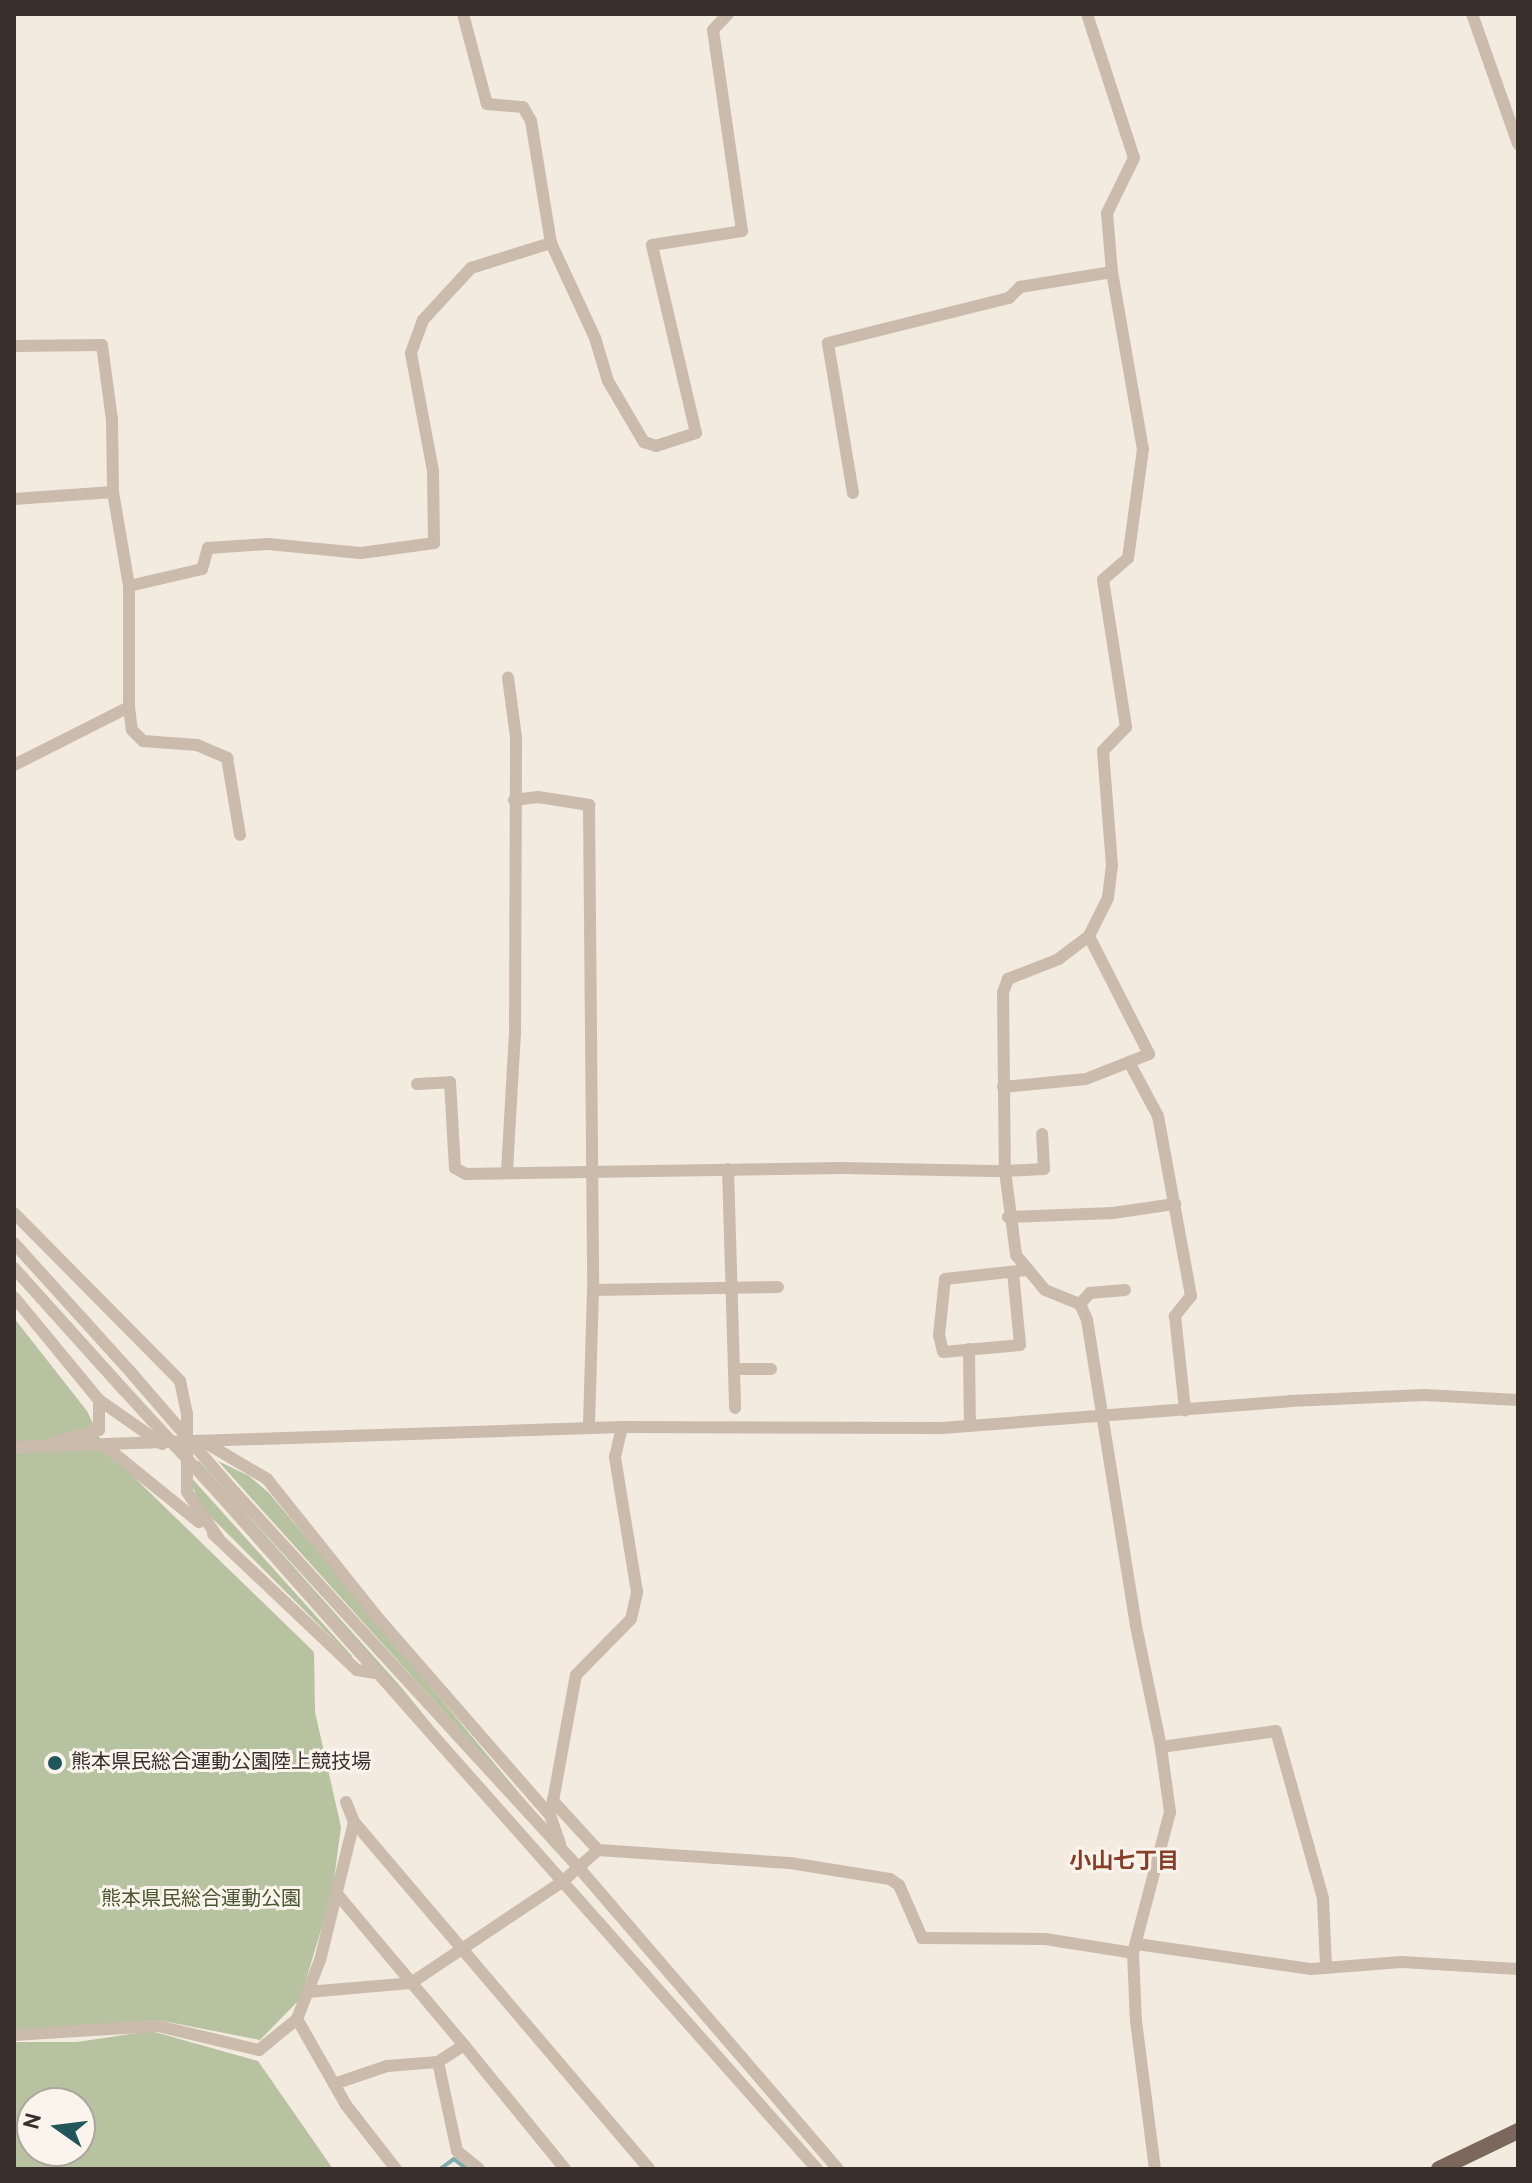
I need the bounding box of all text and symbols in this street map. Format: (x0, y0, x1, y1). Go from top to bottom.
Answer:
place label: 熊本県民総合運動公園陸上競技場 (71, 1751, 371, 1775)
marker: 熊本県民総合運動公園陸上競技場 (46, 1754, 64, 1772)
district label: 小山七丁目 (1069, 1850, 1179, 1876)
park label: 熊本県民総合運動公園 (101, 1888, 301, 1912)
north arrow (16, 2087, 96, 2167)
text: N (19, 2111, 49, 2132)

